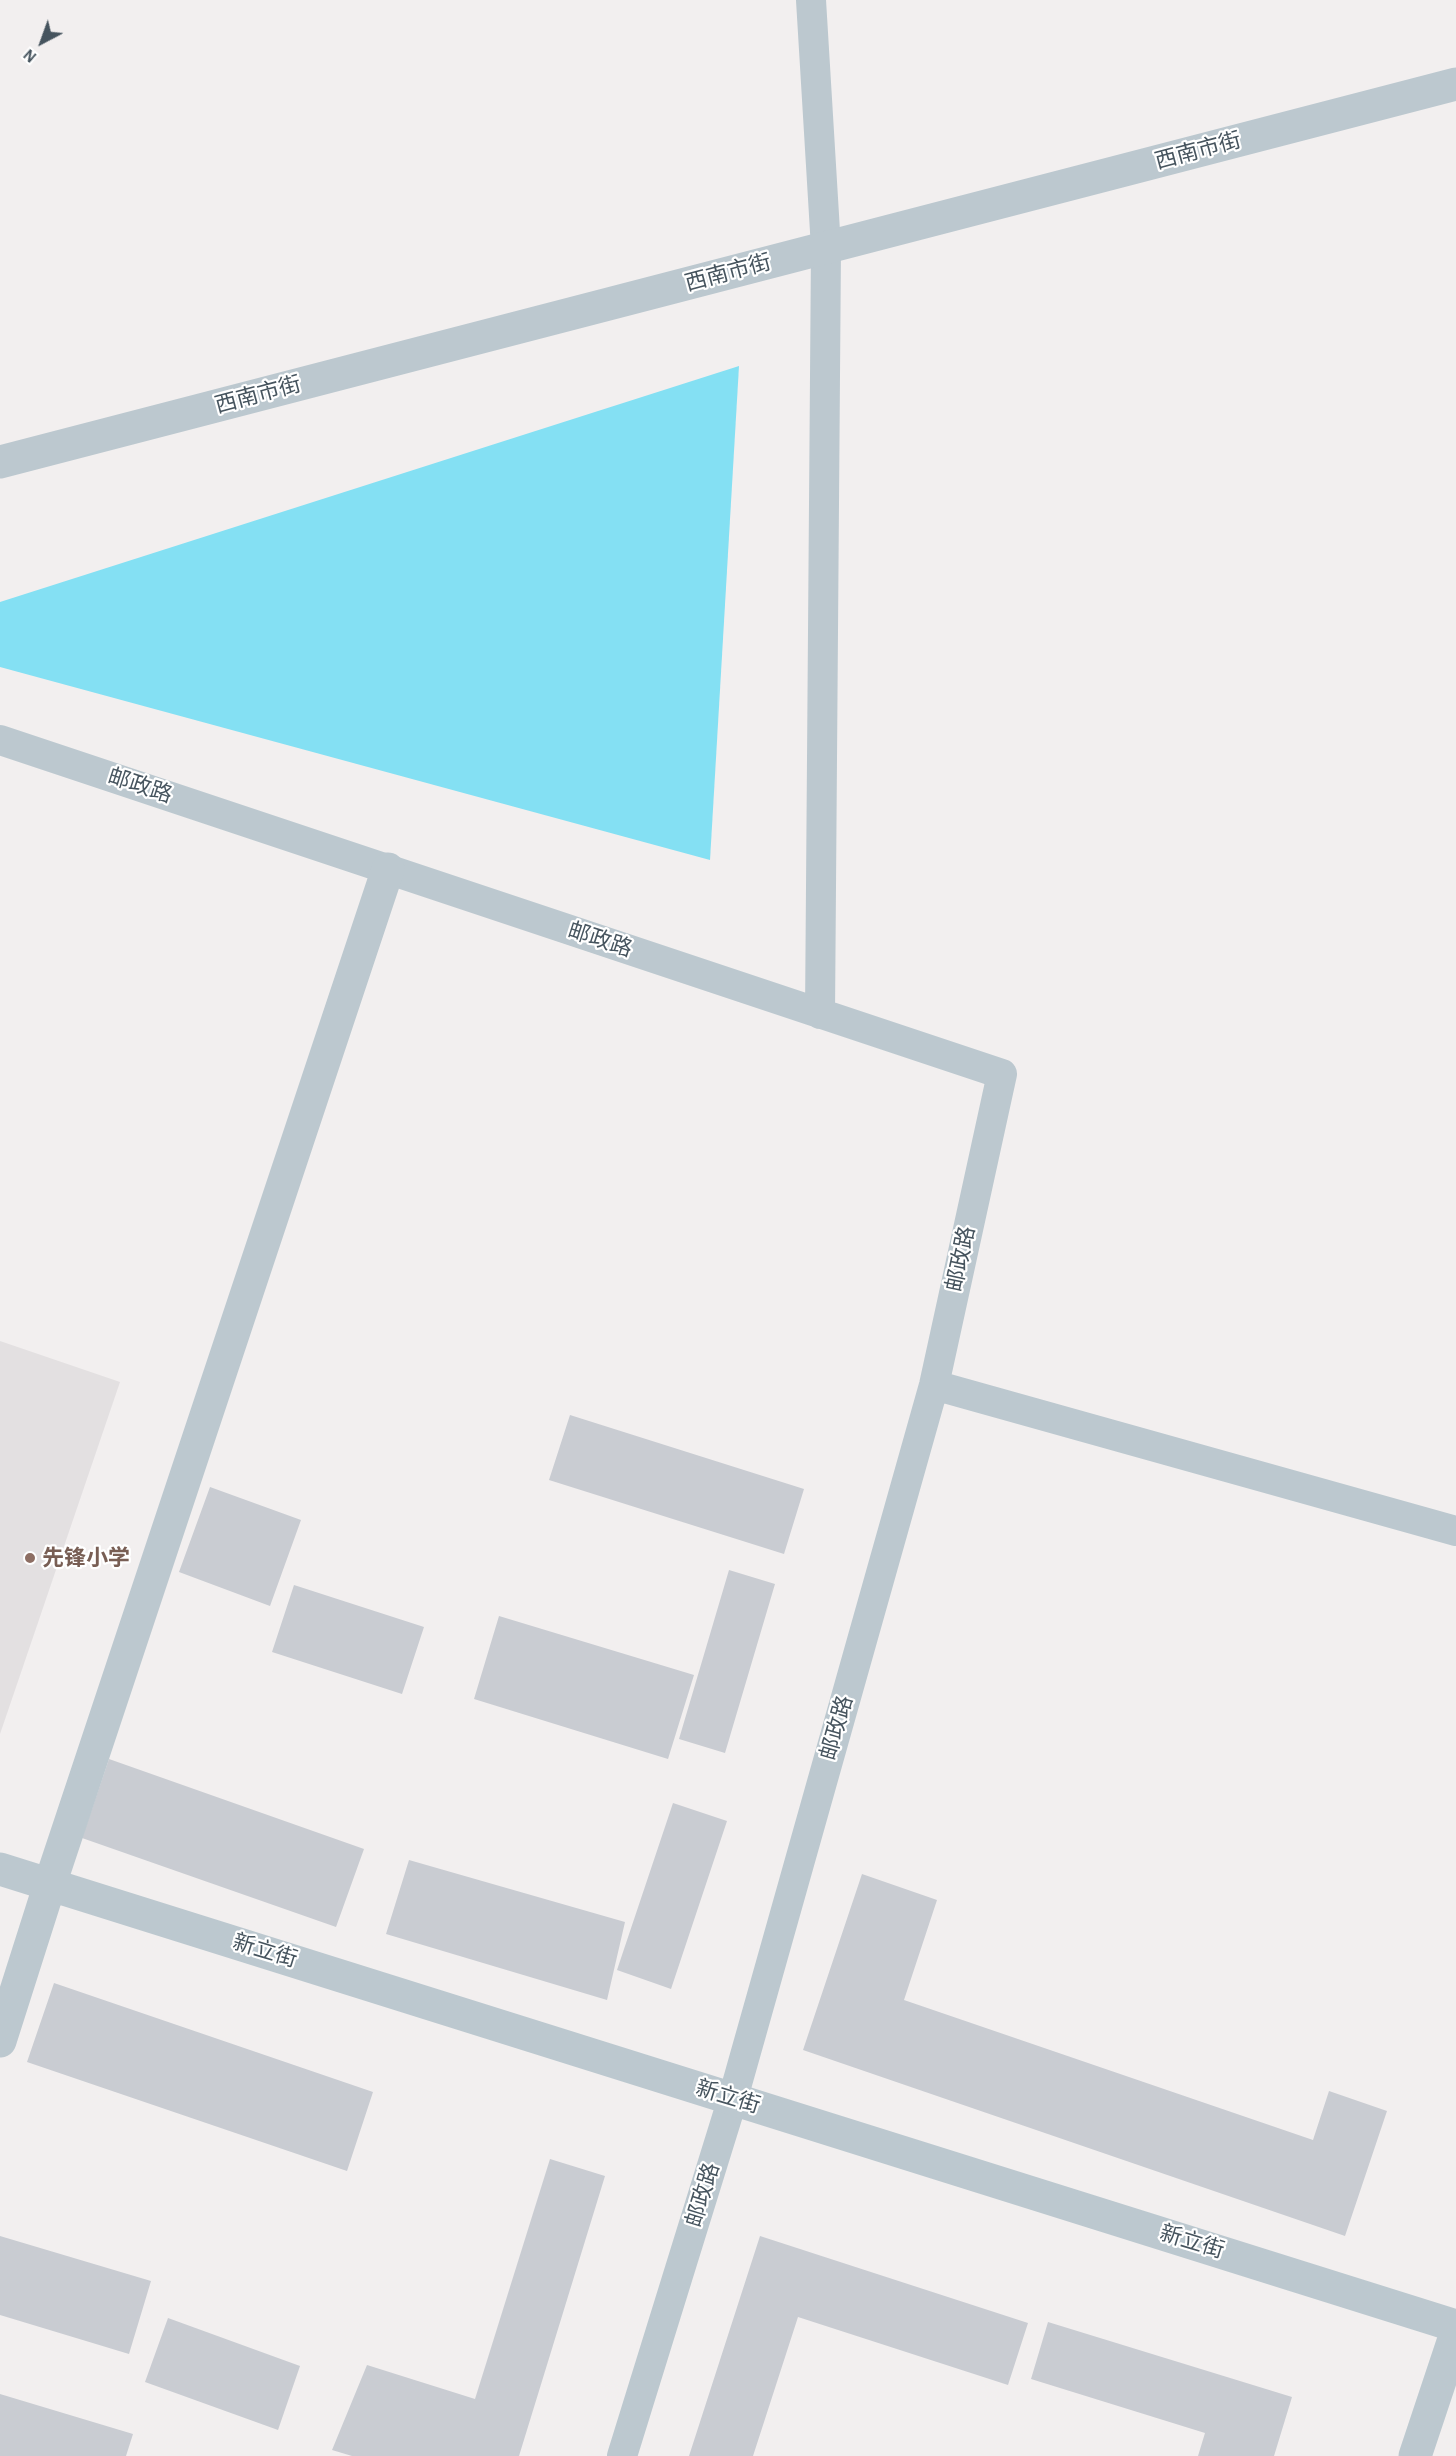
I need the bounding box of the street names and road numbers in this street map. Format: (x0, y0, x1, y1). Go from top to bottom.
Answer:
street label: 西南市街 (1152, 127, 1244, 175)
street label: 西南市街 (682, 249, 774, 297)
street label: 西南市街 (212, 371, 304, 419)
street label: 邮政路 (105, 763, 175, 809)
street label: 邮政路 (565, 917, 635, 963)
street label: 邮政路 (941, 1224, 981, 1294)
street label: 邮政路 (815, 1693, 859, 1763)
street label: 新立街 (230, 1929, 300, 1973)
street label: 新立街 (693, 2075, 763, 2119)
street label: 邮政路 (681, 2160, 725, 2230)
street label: 新立街 (1157, 2220, 1227, 2264)

